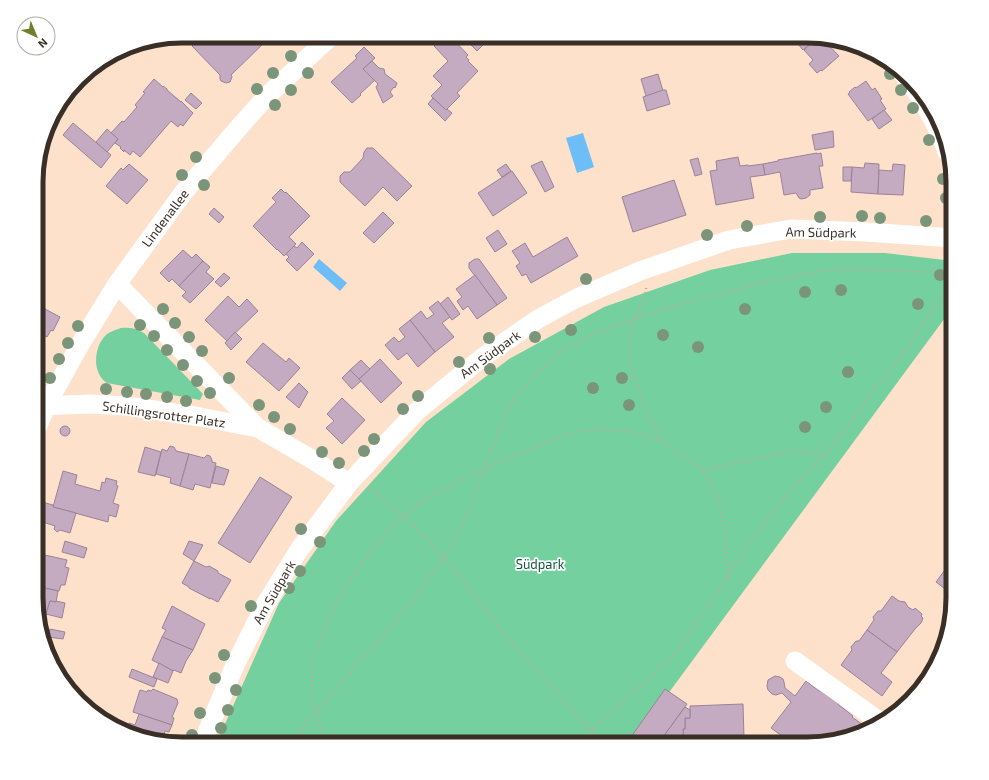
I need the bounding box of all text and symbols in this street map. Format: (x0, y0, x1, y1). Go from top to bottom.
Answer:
north arrow (16, 16, 56, 56)
text: N (36, 36, 51, 51)
street label: Lindenallee (138, 186, 192, 250)
street label: Am Südpark (785, 223, 857, 241)
street label: Am Südpark (457, 326, 524, 381)
street label: Schillingsrotter Platz (101, 397, 227, 431)
park label: Südpark (516, 556, 565, 572)
street label: Am Südpark (249, 557, 299, 627)

